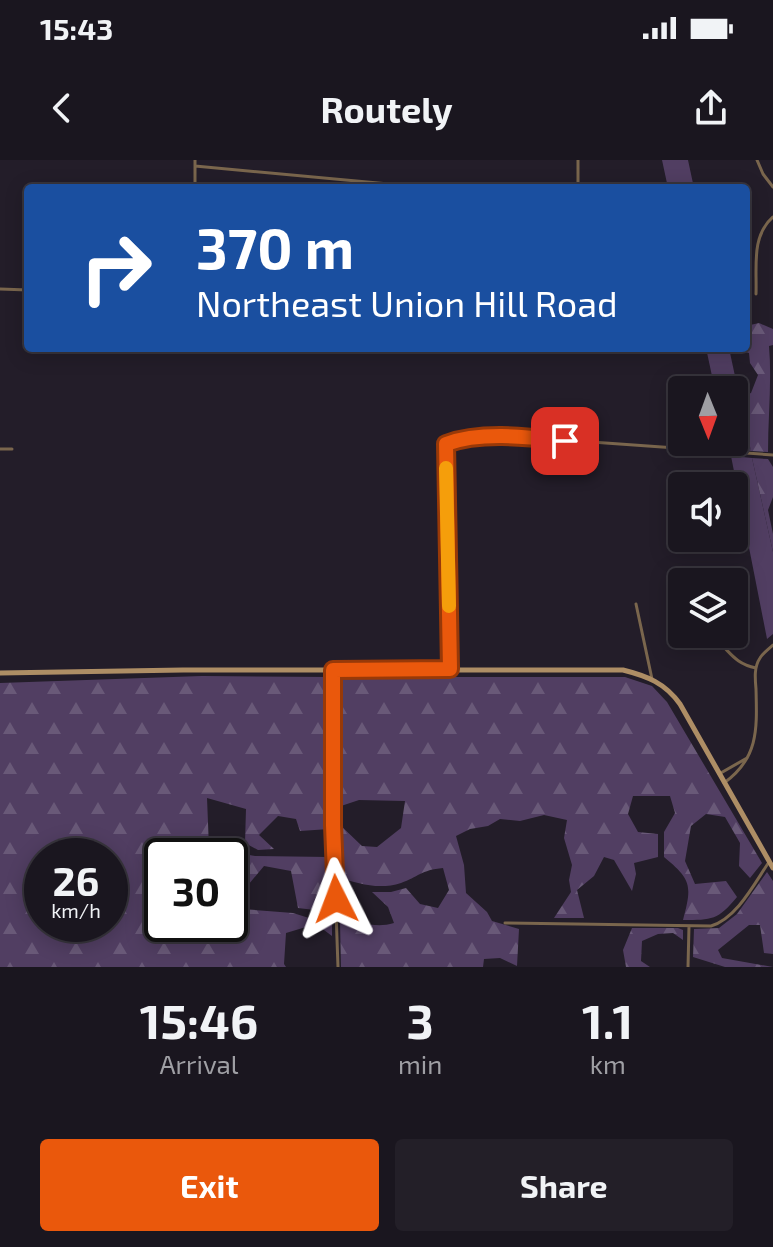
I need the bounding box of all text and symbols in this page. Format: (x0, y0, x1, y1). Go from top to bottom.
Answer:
text: 15:43 (40, 10, 113, 46)
icon: back (40, 86, 84, 130)
icon: share (689, 86, 733, 130)
text: Routely (320, 87, 453, 130)
text: 370 m (196, 213, 354, 280)
icon: right (64, 216, 168, 320)
text: Northeast Union Hill Road (196, 281, 618, 324)
north arrow (668, 376, 748, 456)
map controls (668, 376, 748, 648)
pin (531, 407, 599, 475)
icon: arrive (543, 419, 587, 463)
button: sound (668, 472, 748, 552)
button: layers (668, 568, 748, 648)
speed limit sign: 30 (144, 838, 248, 942)
text: 26 (53, 856, 99, 904)
position arrow (294, 857, 378, 941)
text: km/h (51, 898, 101, 922)
text: 15:46 (140, 991, 258, 1049)
text: 3 (407, 991, 434, 1049)
text: 1.1 (582, 991, 633, 1049)
text: Arrival (159, 1048, 239, 1079)
text: min (398, 1048, 442, 1079)
text: km (590, 1048, 626, 1079)
button: Exit (40, 1139, 379, 1231)
button: Share (395, 1139, 733, 1231)

